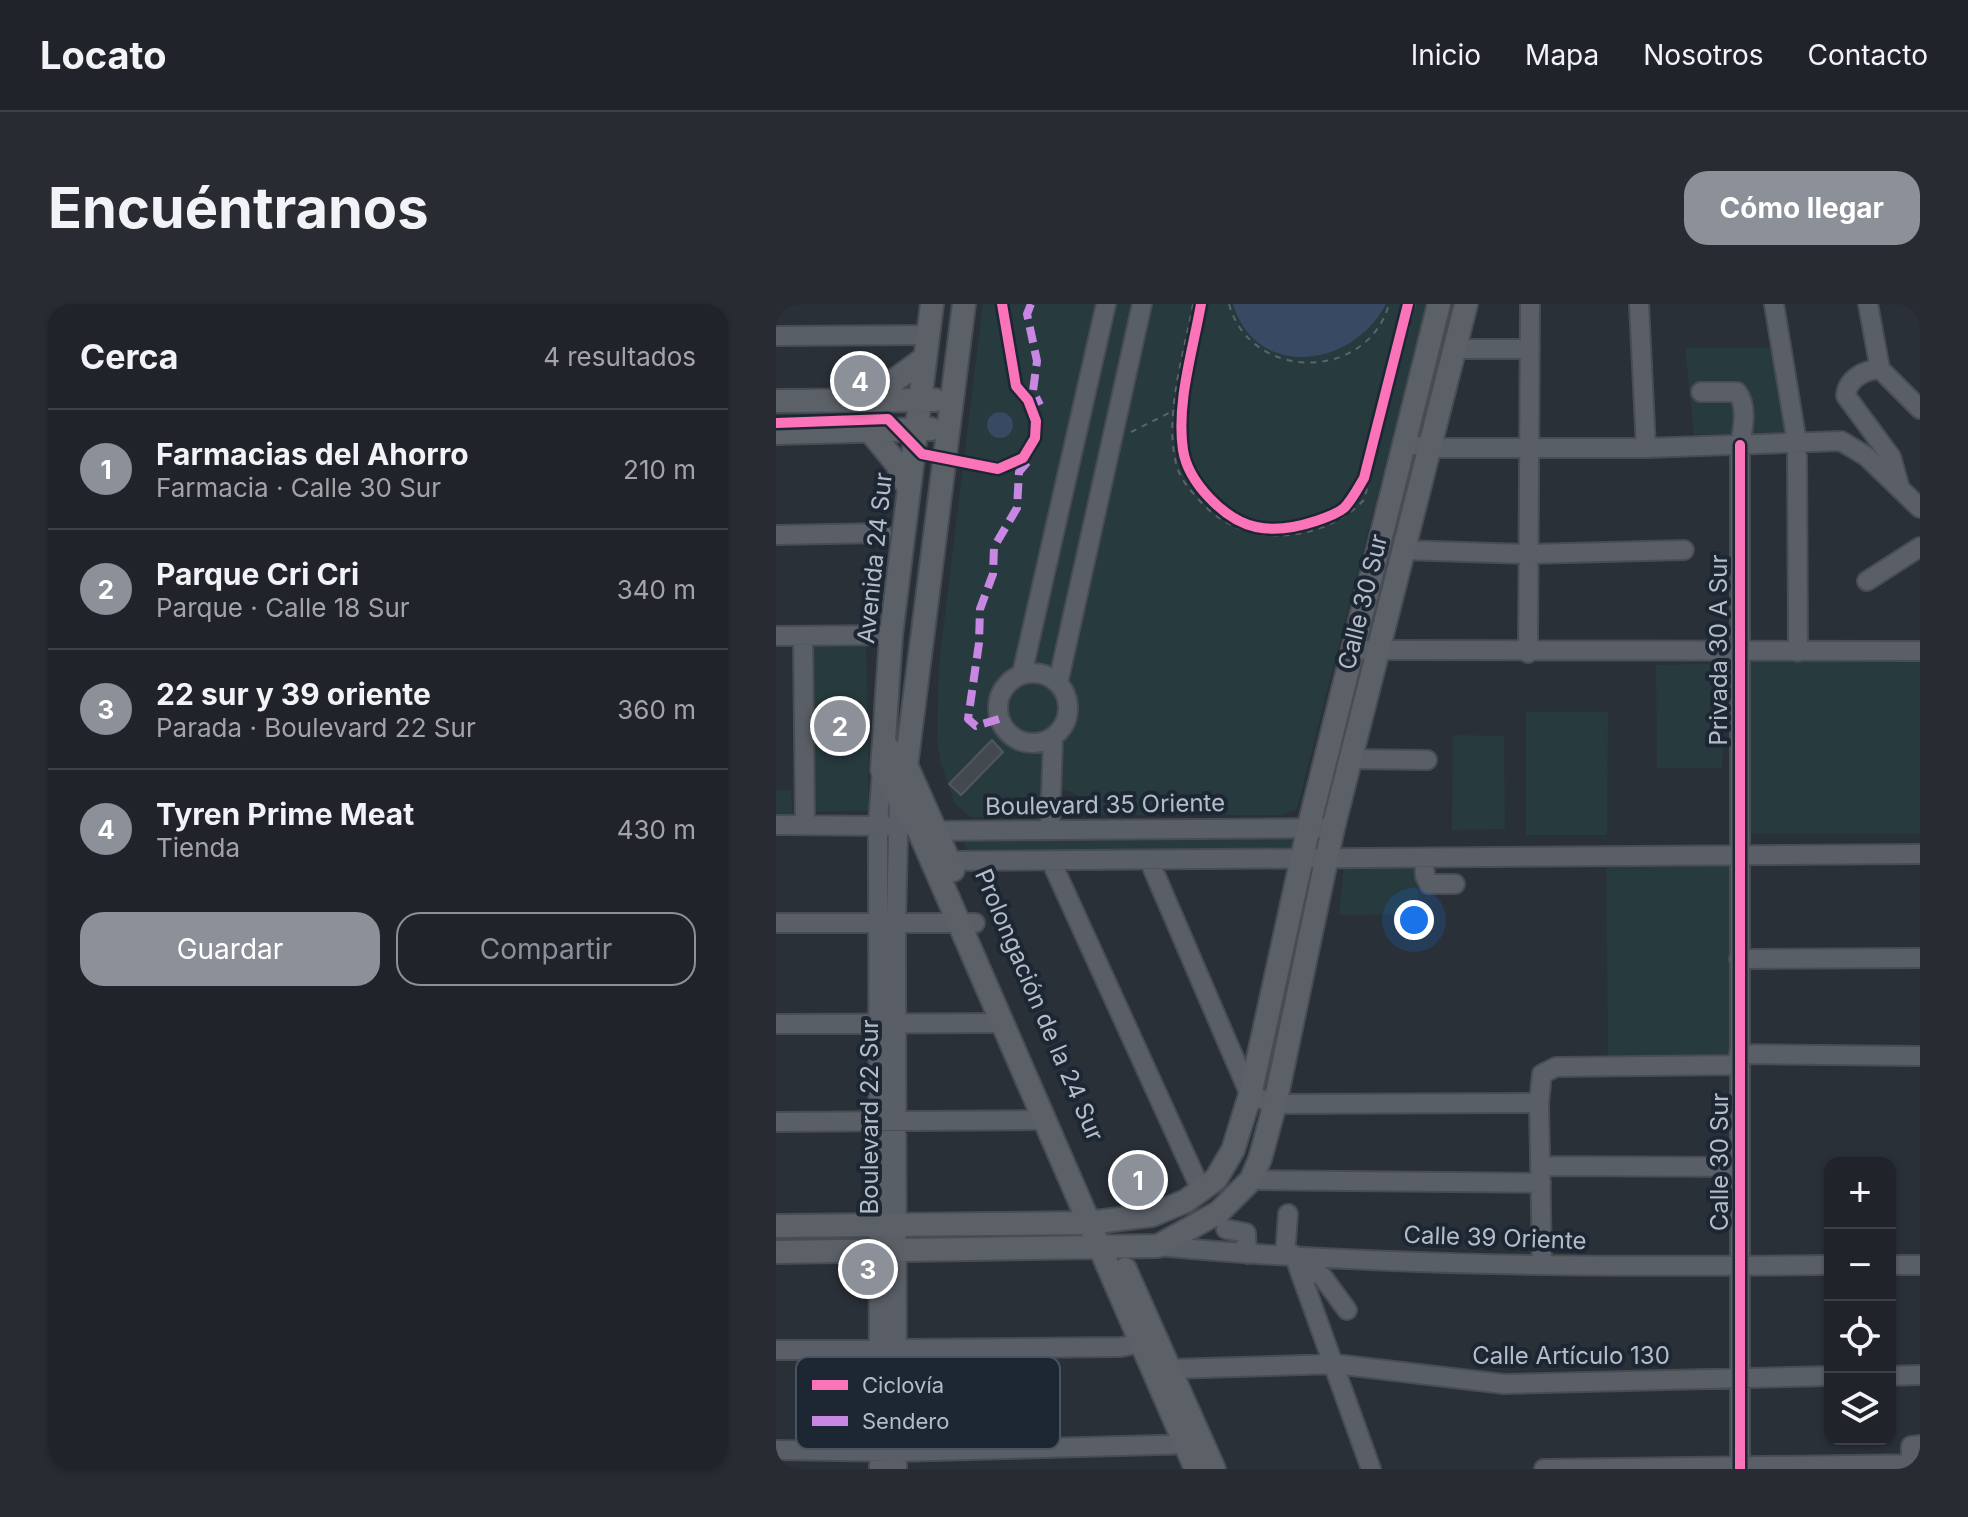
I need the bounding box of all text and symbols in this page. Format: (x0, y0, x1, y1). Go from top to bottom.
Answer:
text: Locato (40, 32, 166, 78)
text: Inicio (1411, 38, 1481, 72)
text: Mapa (1525, 38, 1599, 72)
text: Nosotros (1643, 38, 1764, 72)
text: Contacto (1808, 38, 1928, 72)
button: Cómo llegar (1684, 171, 1920, 245)
text: Encuéntranos (48, 174, 429, 242)
text: Cerca (80, 336, 179, 377)
text: 4 resultados (543, 341, 696, 372)
pin: 4 (834, 351, 886, 411)
text: Farmacias del Ahorro (156, 436, 469, 472)
text: 1 (100, 454, 112, 485)
text: 210 m (623, 454, 696, 485)
street label: Avenida 24 Sur (851, 471, 898, 645)
text: Farmacia · Calle 30 Sur (156, 472, 441, 503)
street label: Calle 30 Sur (1332, 531, 1393, 673)
street label: Privada 30 A Sur (1704, 555, 1733, 745)
text: Parque Cri Cri (156, 556, 359, 592)
text: 2 (98, 574, 114, 605)
text: 340 m (617, 574, 696, 605)
text: Parque · Calle 18 Sur (156, 592, 410, 623)
text: 22 sur y 39 oriente (156, 676, 431, 712)
text: 3 (98, 694, 114, 725)
text: 360 m (617, 694, 696, 725)
pin: 2 (814, 696, 866, 756)
text: Parada · Boulevard 22 Sur (156, 712, 476, 743)
street label: Boulevard 35 Oriente (985, 788, 1225, 821)
text: Tyren Prime Meat (156, 796, 414, 832)
text: 4 (97, 814, 115, 845)
text: 430 m (617, 814, 696, 845)
text: Tienda (156, 832, 240, 863)
street label: Prolongación de la 24 Sur (969, 865, 1110, 1145)
your location (1394, 900, 1434, 940)
button: Guardar (80, 912, 380, 986)
button: Compartir (396, 912, 696, 986)
street label: Boulevard 22 Sur (855, 1019, 884, 1215)
street label: Calle 30 Sur (1705, 1093, 1734, 1231)
pin: 1 (1112, 1150, 1164, 1210)
map controls (1824, 1157, 1896, 1445)
button: + (1824, 1157, 1896, 1229)
street label: Calle 39 Oriente (1403, 1220, 1587, 1255)
button: − (1824, 1229, 1896, 1301)
pin: 3 (842, 1239, 894, 1299)
button: locate (1824, 1301, 1896, 1373)
street label: Calle Artículo 130 (1472, 1341, 1670, 1370)
legend (796, 1357, 1060, 1449)
text: Ciclovía (862, 1372, 944, 1398)
button: layers (1824, 1373, 1896, 1445)
text: Sendero (862, 1408, 949, 1434)

